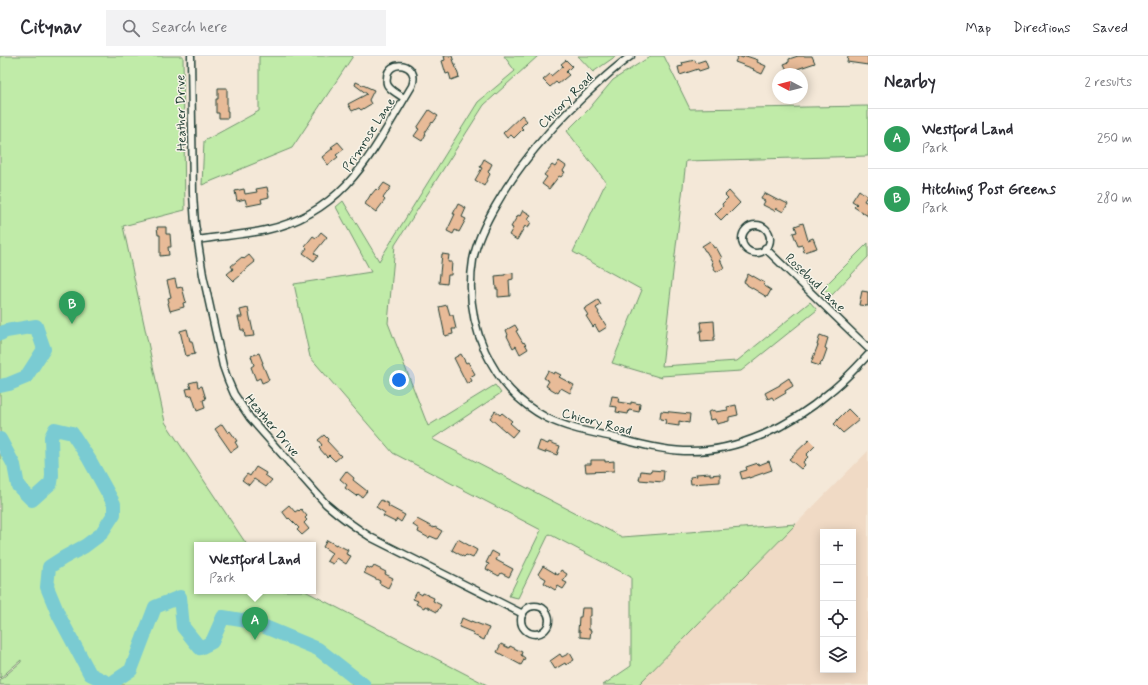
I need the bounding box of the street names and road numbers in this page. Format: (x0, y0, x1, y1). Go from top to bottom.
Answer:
street label: Chicory Road (535, 70, 597, 132)
street label: Heather Drive (172, 74, 191, 151)
street label: Primrose Lane (339, 94, 400, 175)
street label: Rosebud Lane (781, 250, 849, 316)
street label: Heather Drive (241, 391, 303, 461)
street label: Chicory Road (560, 405, 634, 440)

